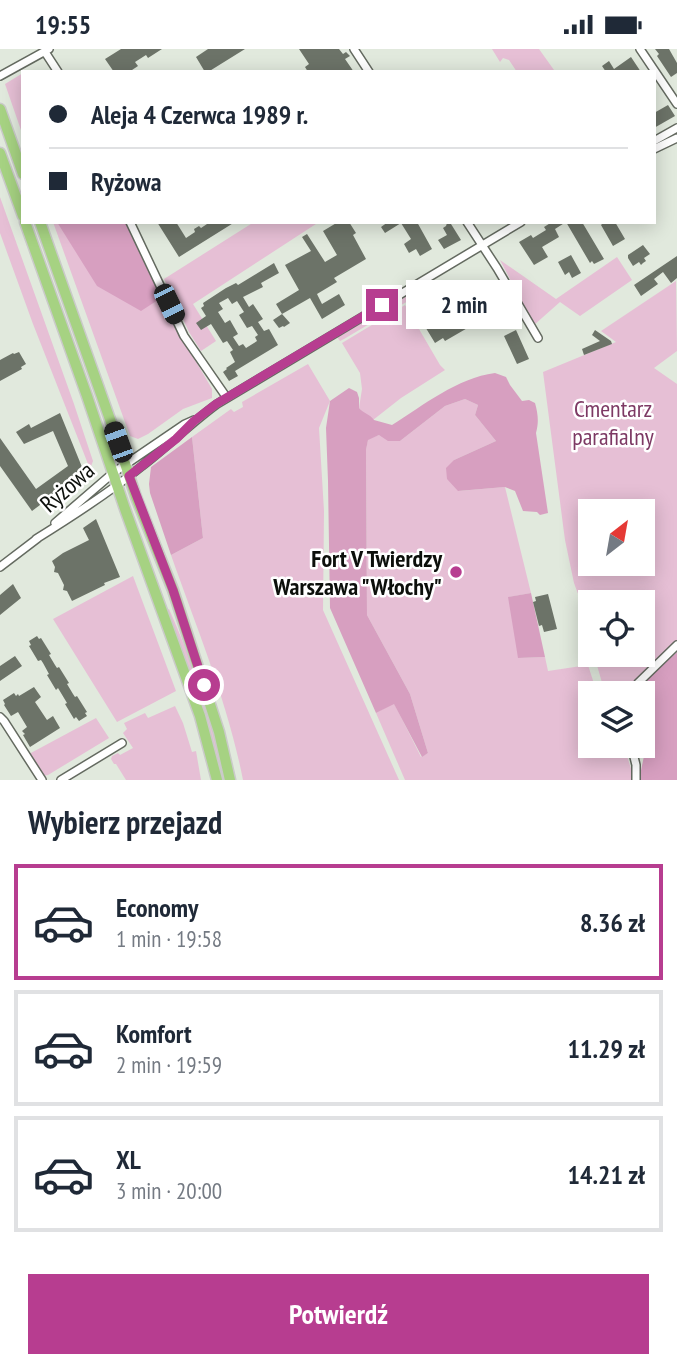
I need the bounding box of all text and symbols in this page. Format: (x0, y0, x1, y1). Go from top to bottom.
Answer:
text: 19:55 (35, 8, 91, 41)
text: Aleja 4 Czerwca 1989 r. (91, 98, 308, 131)
text: Ryżowa (91, 165, 161, 198)
car (151, 281, 188, 327)
callout: 2 min (406, 281, 522, 329)
route end (366, 289, 398, 321)
text: 2 min (441, 290, 487, 319)
park label: Cmentarz parafialny (572, 393, 654, 452)
car (101, 419, 136, 465)
street label: Ryżowa (33, 455, 101, 519)
north arrow (578, 499, 654, 576)
map controls (578, 499, 655, 758)
place label: Fort V Twierdzy Warszawa "Włochy" (272, 543, 442, 602)
marker: Fort V Twierdzy Warszawa "Włochy" (448, 564, 464, 580)
button: locate (578, 590, 655, 667)
route start (188, 669, 220, 701)
button: layers (578, 681, 655, 758)
text: Wybierz przejazd (28, 801, 222, 843)
icon: car (32, 891, 95, 954)
text: Economy (116, 891, 198, 924)
text: 8.36 zł (580, 906, 645, 939)
text: 1 min · 19:58 (116, 924, 222, 953)
icon: car (32, 1017, 95, 1080)
text: Komfort (116, 1017, 192, 1050)
text: 11.29 zł (568, 1032, 645, 1065)
text: 2 min · 19:59 (116, 1050, 222, 1079)
icon: car (32, 1143, 95, 1206)
text: XL (116, 1143, 141, 1176)
text: 14.21 zł (568, 1158, 645, 1191)
text: 3 min · 20:00 (116, 1176, 222, 1205)
button: Potwierdź (28, 1274, 649, 1354)

